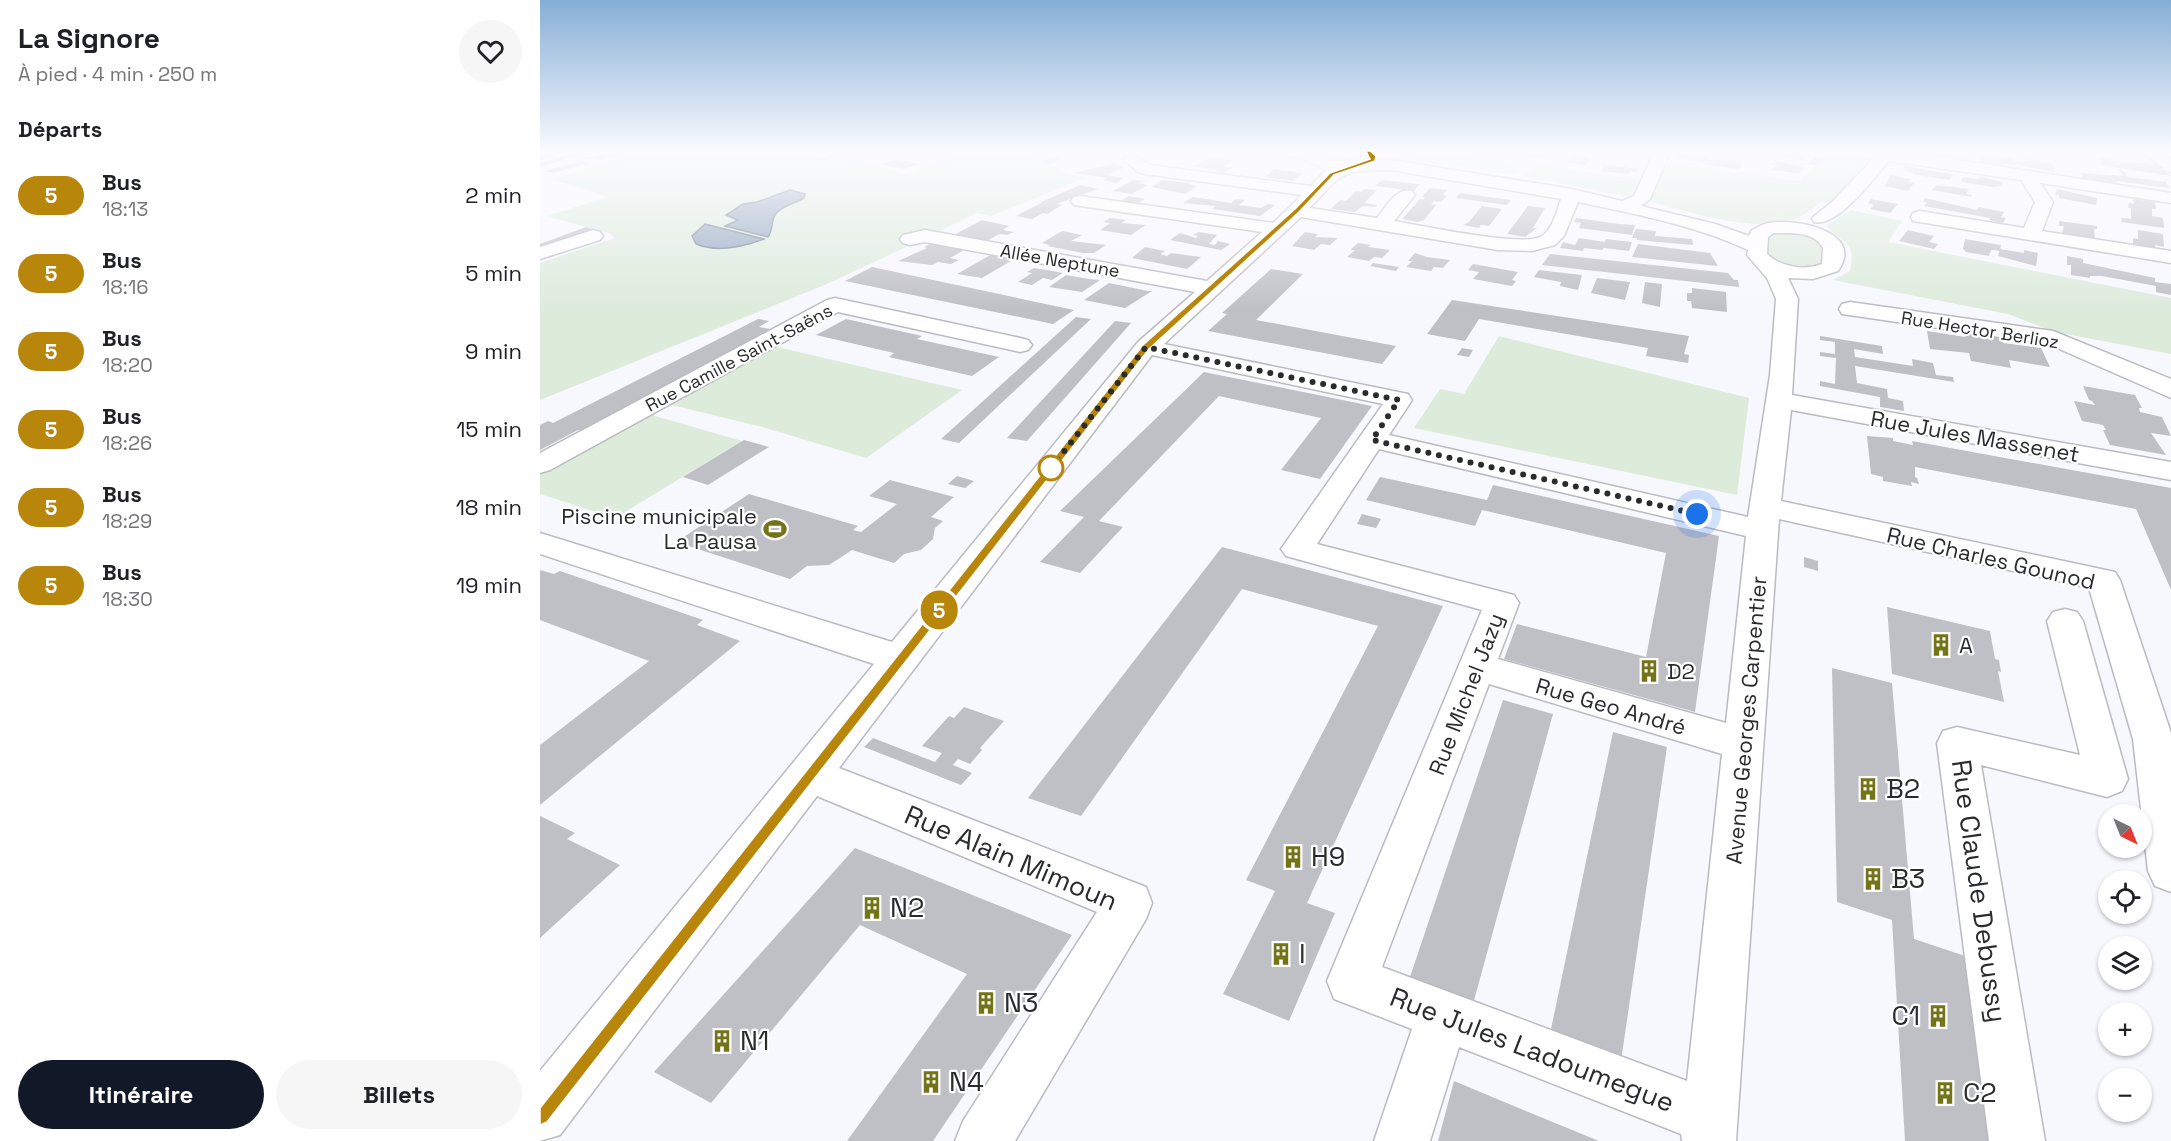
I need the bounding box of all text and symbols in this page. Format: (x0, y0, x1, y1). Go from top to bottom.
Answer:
text: La Signore (18, 20, 160, 56)
button: heart (459, 20, 522, 83)
text: À pied · 4 min · 250 m (18, 61, 217, 87)
text: Départs (18, 115, 102, 143)
text: Bus (102, 168, 142, 196)
text: 2 min (465, 181, 522, 209)
text: 5 (45, 182, 57, 209)
text: 18:13 (102, 196, 148, 222)
street label: Allée Neptune (999, 239, 1122, 282)
text: Bus (102, 246, 142, 274)
text: 5 min (465, 259, 522, 287)
text: 5 (45, 260, 57, 287)
text: 18:16 (102, 274, 148, 300)
street label: Rue Camille Saint-Saëns (641, 298, 836, 417)
street label: Rue Hector Berlioz (1900, 306, 2061, 353)
text: Bus (102, 324, 142, 352)
text: 9 min (465, 337, 522, 365)
text: 5 (45, 338, 57, 365)
text: 18:20 (102, 352, 153, 378)
text: Bus (102, 402, 142, 430)
street label: Rue Jules Massenet (1868, 404, 2082, 468)
text: 15 min (456, 415, 522, 443)
text: 5 (45, 416, 57, 443)
text: 18:26 (102, 430, 152, 456)
unlabelled marker (1038, 455, 1064, 481)
text: Bus (102, 480, 142, 508)
text: 18 min (456, 493, 522, 521)
text: 5 (45, 494, 57, 521)
your location (1682, 499, 1712, 529)
place label: Piscine municipale La Pausa (561, 502, 757, 555)
text: 18:29 (102, 508, 152, 534)
sports icon: Piscine municipale La Pausa (762, 516, 788, 542)
street label: Rue Charles Gounod (1884, 520, 2098, 596)
text: Bus (102, 558, 142, 586)
text: 19 min (456, 571, 522, 599)
text: 5 (45, 572, 57, 599)
street label: Avenue Georges Carpentier (1719, 575, 1773, 865)
text: 18:30 (102, 586, 153, 612)
line badge: 5 (920, 590, 958, 630)
text: 5 (933, 597, 945, 624)
street label: Rue Michel Jazy (1422, 609, 1510, 779)
place label: A (1959, 631, 1973, 659)
building icon: A (1928, 632, 1954, 658)
place label: D2 (1667, 657, 1695, 685)
building icon: D2 (1636, 658, 1662, 684)
street label: Rue Geo André (1533, 671, 1689, 741)
street label: Rue Claude Debussy (1944, 757, 2015, 1025)
place label: B2 (1886, 771, 1920, 806)
building icon: B2 (1855, 776, 1881, 802)
street label: Rue Alain Mimoun (899, 797, 1123, 918)
north arrow (2098, 804, 2152, 858)
map controls (2098, 804, 2152, 1122)
place label: H9 (1311, 839, 1345, 874)
building icon: H9 (1280, 844, 1306, 870)
place label: B3 (1891, 861, 1925, 896)
building icon: B3 (1860, 866, 1886, 892)
button: locate (2098, 870, 2152, 924)
place label: N2 (890, 890, 924, 925)
building icon: N2 (859, 895, 885, 921)
place label: I (1299, 936, 1306, 971)
button: layers (2098, 936, 2152, 990)
building icon: I (1268, 941, 1294, 967)
street label: Rue Jules Ladoumegue (1385, 979, 1679, 1120)
place label: N3 (1004, 985, 1038, 1020)
building icon: N3 (973, 990, 999, 1016)
place label: C1 (1891, 998, 1920, 1033)
button: + (2098, 1002, 2152, 1056)
building icon: C1 (1925, 1003, 1951, 1029)
place label: N1 (740, 1023, 769, 1058)
building icon: N1 (709, 1028, 735, 1054)
button: Itinéraire (18, 1060, 264, 1129)
button: Billets (276, 1060, 522, 1129)
place label: N4 (949, 1064, 984, 1099)
button: − (2098, 1068, 2152, 1122)
building icon: N4 (918, 1069, 944, 1095)
place label: C2 (1963, 1075, 1997, 1110)
building icon: C2 (1932, 1080, 1958, 1106)

